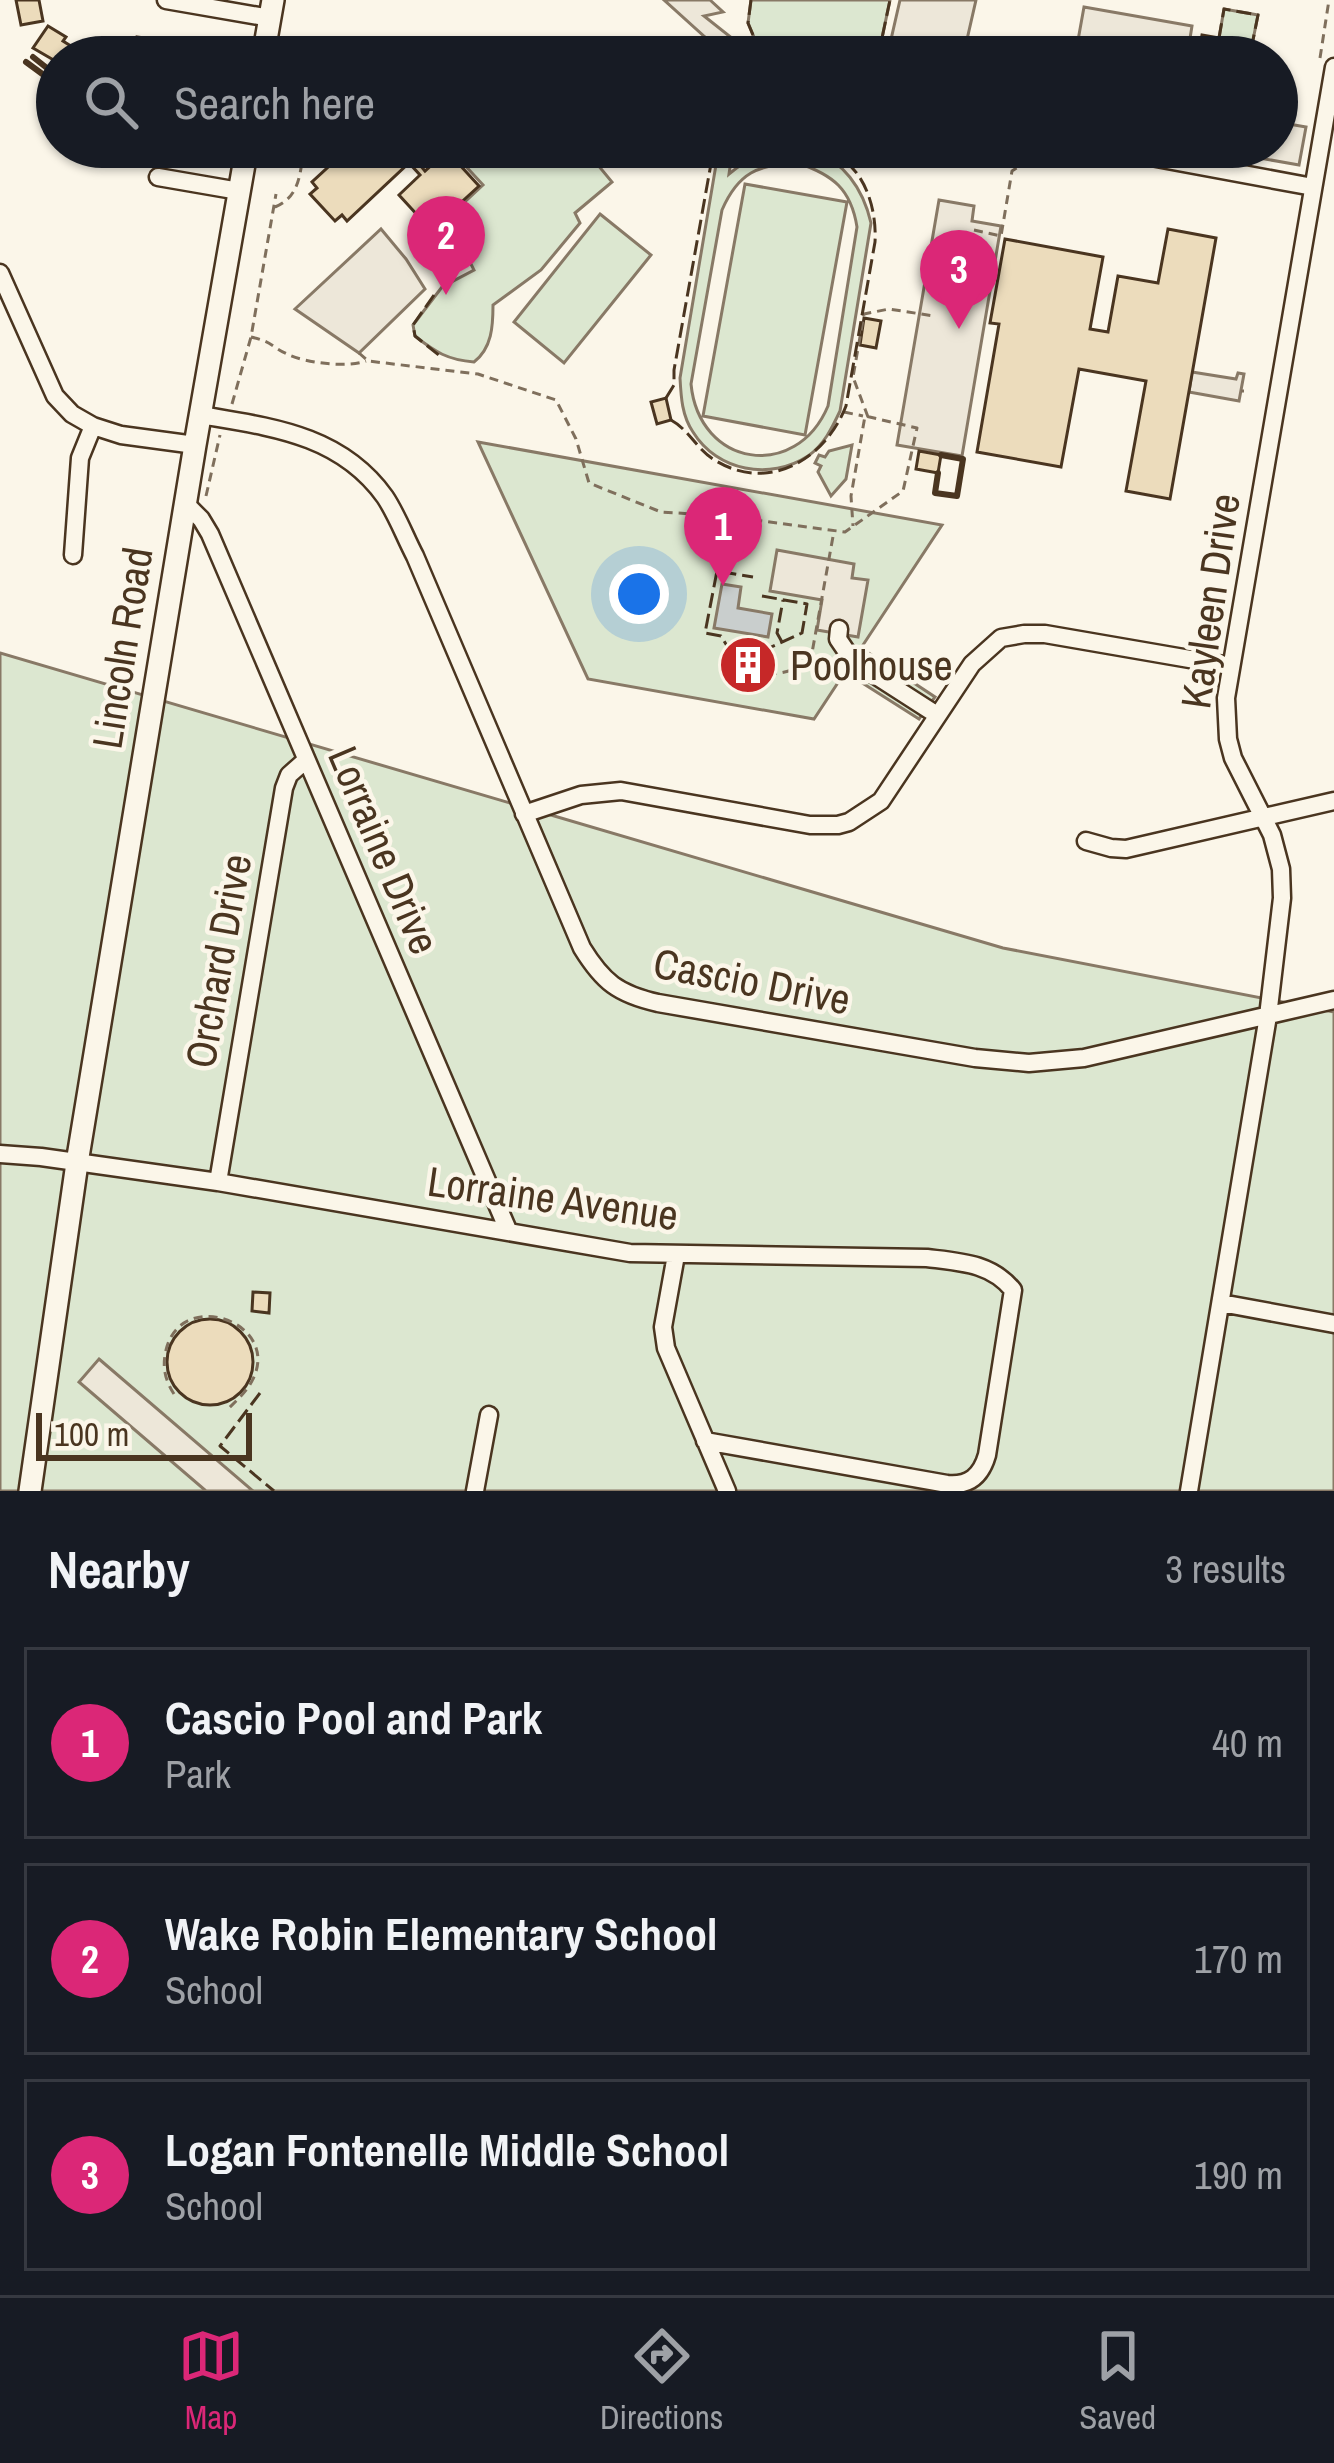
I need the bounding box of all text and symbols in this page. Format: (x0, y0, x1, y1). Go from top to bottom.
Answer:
search box (36, 36, 1298, 168)
icon: search (78, 69, 144, 135)
text: Search here (174, 72, 375, 133)
pin: 2 (407, 196, 485, 295)
pin: 3 (920, 230, 998, 329)
pin: 1 (684, 487, 762, 586)
street label: Kayleen Drive (1167, 490, 1253, 712)
street label: Lincoln Road (78, 543, 166, 753)
your location (609, 564, 669, 624)
building icon: Poolhouse (717, 634, 779, 696)
place label: Poolhouse (790, 637, 953, 693)
street label: Lorraine Drive (315, 738, 453, 962)
street label: Orchard Drive (172, 850, 264, 1072)
street label: Cascio Drive (649, 935, 855, 1027)
street label: Lorraine Avenue (424, 1153, 682, 1243)
scale bar (36, 1407, 252, 1460)
text: 100 m (54, 1412, 129, 1456)
text: Nearby (48, 1535, 190, 1604)
text: 3 results (1165, 1543, 1286, 1595)
text: Cascio Pool and Park (165, 1687, 542, 1748)
text: 1 (81, 1717, 99, 1769)
text: 40 m (1212, 1717, 1283, 1769)
text: Park (165, 1748, 231, 1800)
text: Wake Robin Elementary School (165, 1903, 717, 1964)
text: 2 (81, 1933, 99, 1985)
text: 170 m (1194, 1933, 1283, 1985)
text: School (165, 1964, 263, 2016)
text: Logan Fontenelle Middle School (165, 2119, 729, 2180)
text: 3 (81, 2149, 99, 2201)
text: 190 m (1194, 2149, 1283, 2201)
text: School (165, 2180, 263, 2232)
tab: Map (178, 2323, 244, 2439)
tab: Directions (600, 2323, 723, 2439)
tab: Saved (1079, 2323, 1156, 2439)

